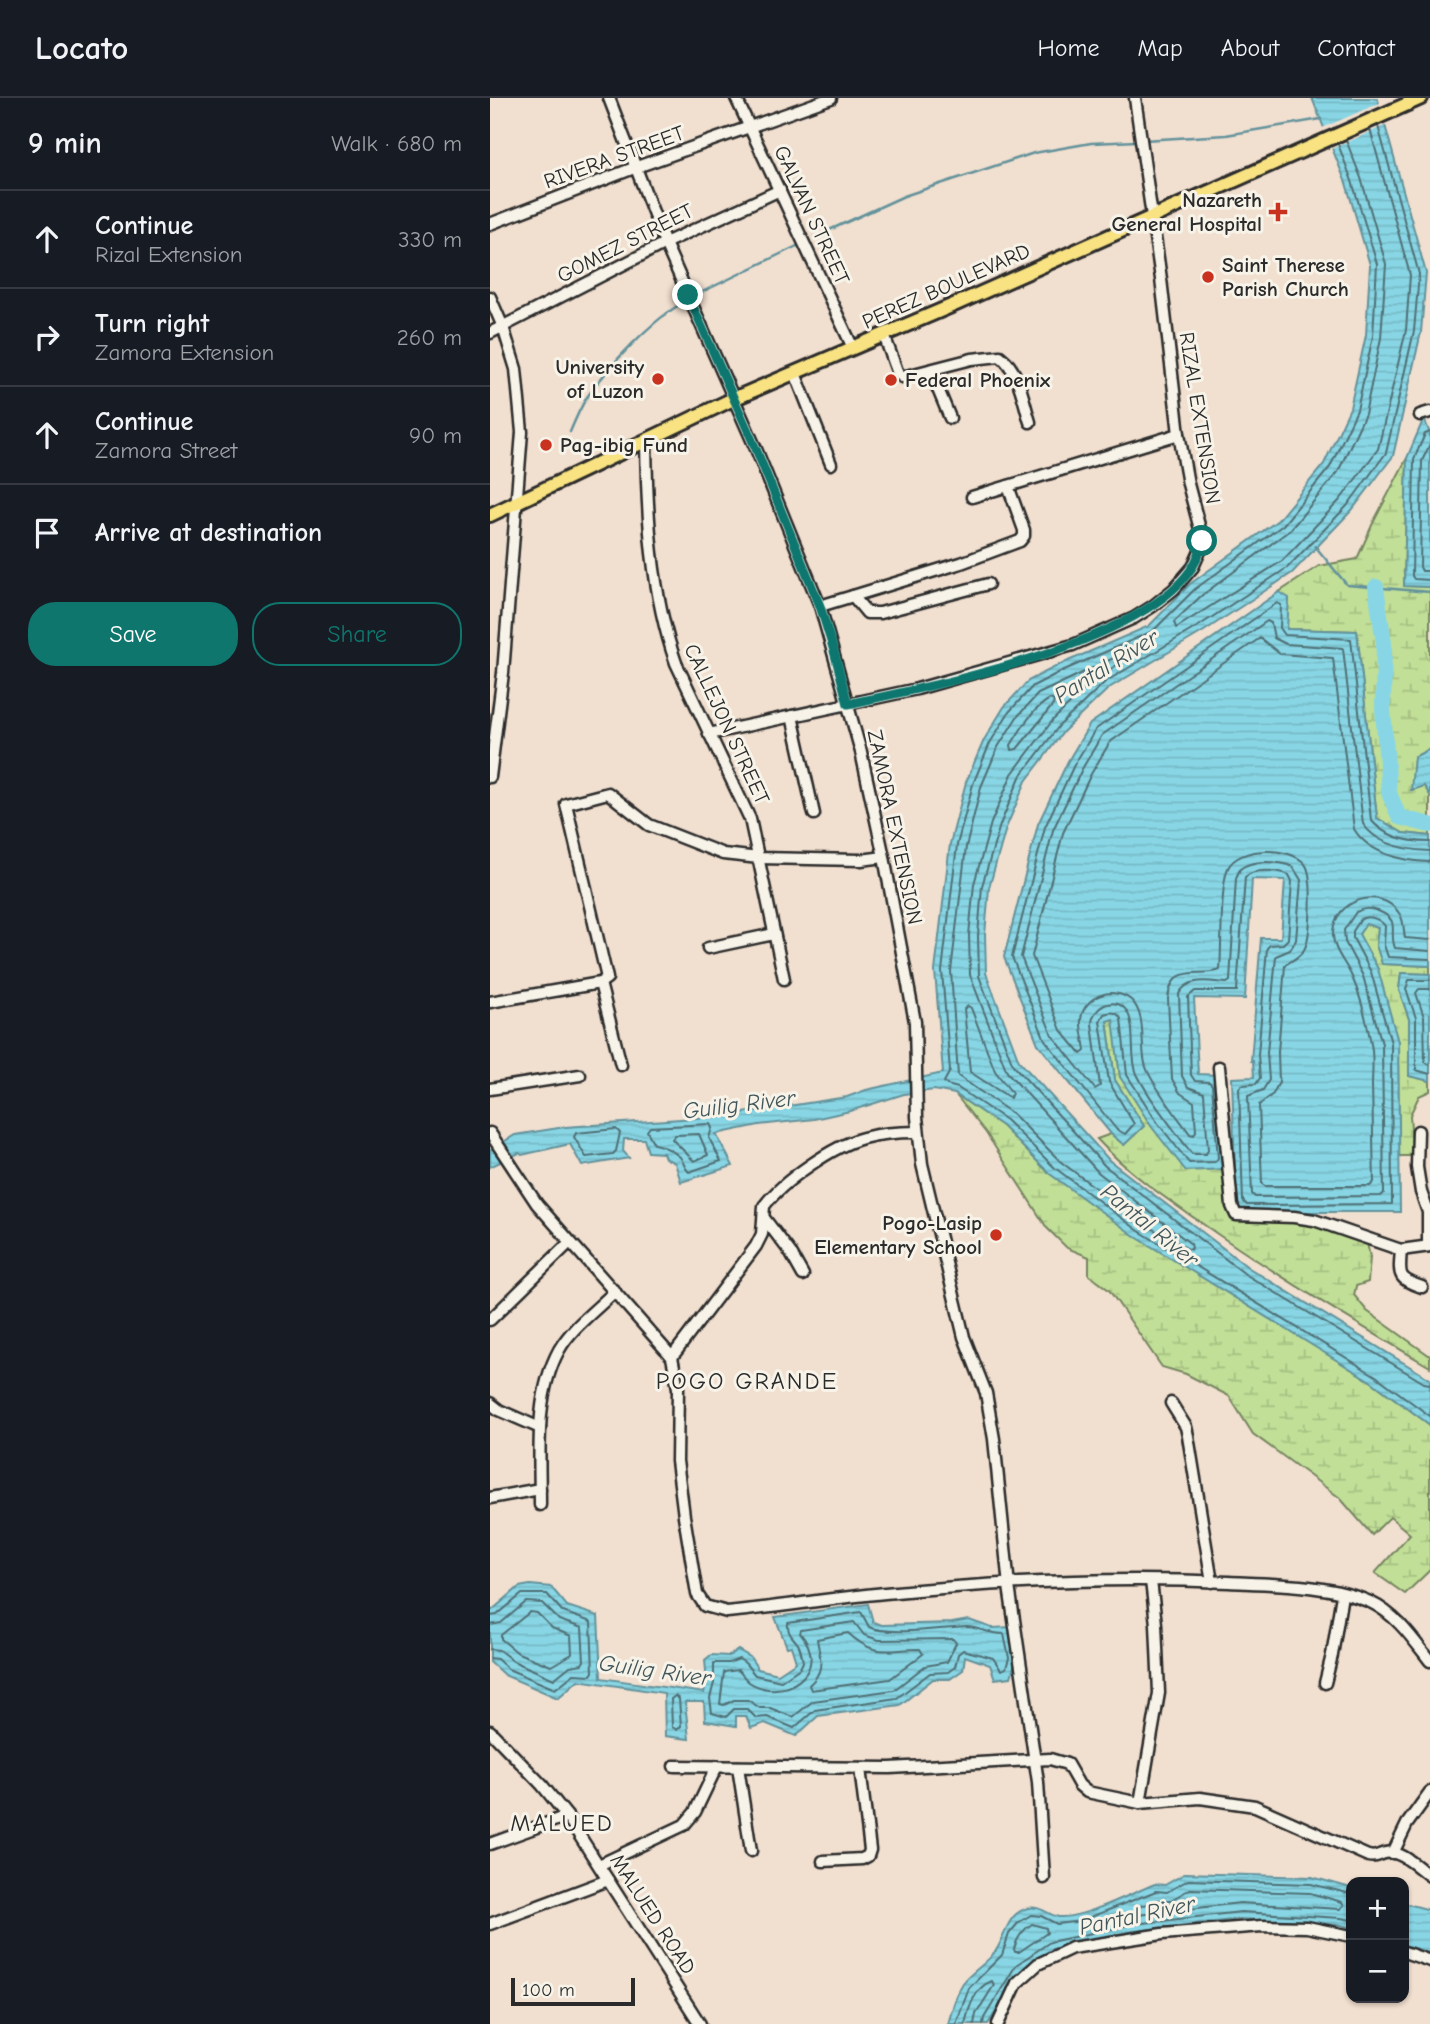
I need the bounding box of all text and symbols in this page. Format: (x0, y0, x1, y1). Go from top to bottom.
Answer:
text: Locato (35, 29, 128, 67)
text: Home (1038, 34, 1099, 62)
text: Map (1137, 34, 1183, 62)
text: About (1221, 34, 1279, 62)
text: Contact (1317, 34, 1395, 62)
street label: RIVERA STREET (540, 120, 688, 194)
text: 9 min (28, 126, 102, 161)
text: Walk · 680 m (331, 130, 462, 157)
street label: GALVAN STREET (769, 142, 855, 288)
place label: Nazareth General Hospital (1111, 188, 1262, 236)
street label: GOMEZ STREET (553, 198, 697, 288)
marker: Nazareth General Hospital (1268, 202, 1288, 222)
text: Continue (95, 211, 193, 241)
icon: ahead (28, 220, 66, 258)
text: 330 m (398, 226, 462, 253)
street label: PEREZ BOULEVARD (858, 238, 1034, 334)
text: Rizal Extension (95, 241, 243, 268)
place label: Saint Therese Parish Church (1222, 253, 1349, 301)
marker: Saint Therese Parish Church (1200, 269, 1216, 285)
route end (672, 279, 703, 310)
text: Turn right (95, 309, 209, 339)
icon: right (28, 318, 66, 356)
text: 260 m (397, 324, 462, 351)
street label: RIZAL EXTENSION (1175, 330, 1225, 506)
text: Zamora Extension (95, 339, 274, 366)
place label: University of Luzon (556, 355, 644, 403)
place label: Federal Phoenix (905, 368, 1051, 392)
marker: University of Luzon (650, 371, 666, 387)
marker: Federal Phoenix (883, 372, 899, 388)
text: Continue (95, 407, 193, 437)
icon: ahead (28, 416, 66, 454)
text: 90 m (409, 422, 462, 449)
place label: Pag-ibig Fund (560, 433, 688, 457)
text: Zamora Street (95, 437, 237, 464)
marker: Pag-ibig Fund (538, 437, 554, 453)
icon: arrive (28, 514, 66, 552)
text: Arrive at destination (95, 518, 322, 548)
route start (1186, 525, 1217, 556)
button: Save (28, 602, 238, 666)
button: Share (252, 602, 462, 666)
water label: Pantal River (1049, 623, 1164, 709)
street label: CALLEJON STREET (679, 640, 775, 808)
street label: ZAMORA EXTENSION (863, 728, 927, 926)
water label: Guilig River (681, 1084, 798, 1125)
water label: Pantal River (1095, 1178, 1205, 1273)
place label: Pogo-Lasip Elementary School (814, 1211, 982, 1259)
marker: Pogo-Lasip Elementary School (988, 1227, 1004, 1243)
district label: POGO GRANDE (656, 1367, 838, 1395)
water label: Guilig River (597, 1649, 714, 1692)
district label: MALUED (510, 1809, 614, 1837)
street label: MALUED ROAD (605, 1849, 701, 1979)
map controls (1346, 1877, 1409, 2003)
button: + (1346, 1877, 1409, 1940)
water label: Pantal River (1077, 1890, 1198, 1941)
button: − (1346, 1940, 1409, 2003)
scale bar (511, 1975, 635, 2007)
text: 100 m (522, 1979, 575, 2001)

